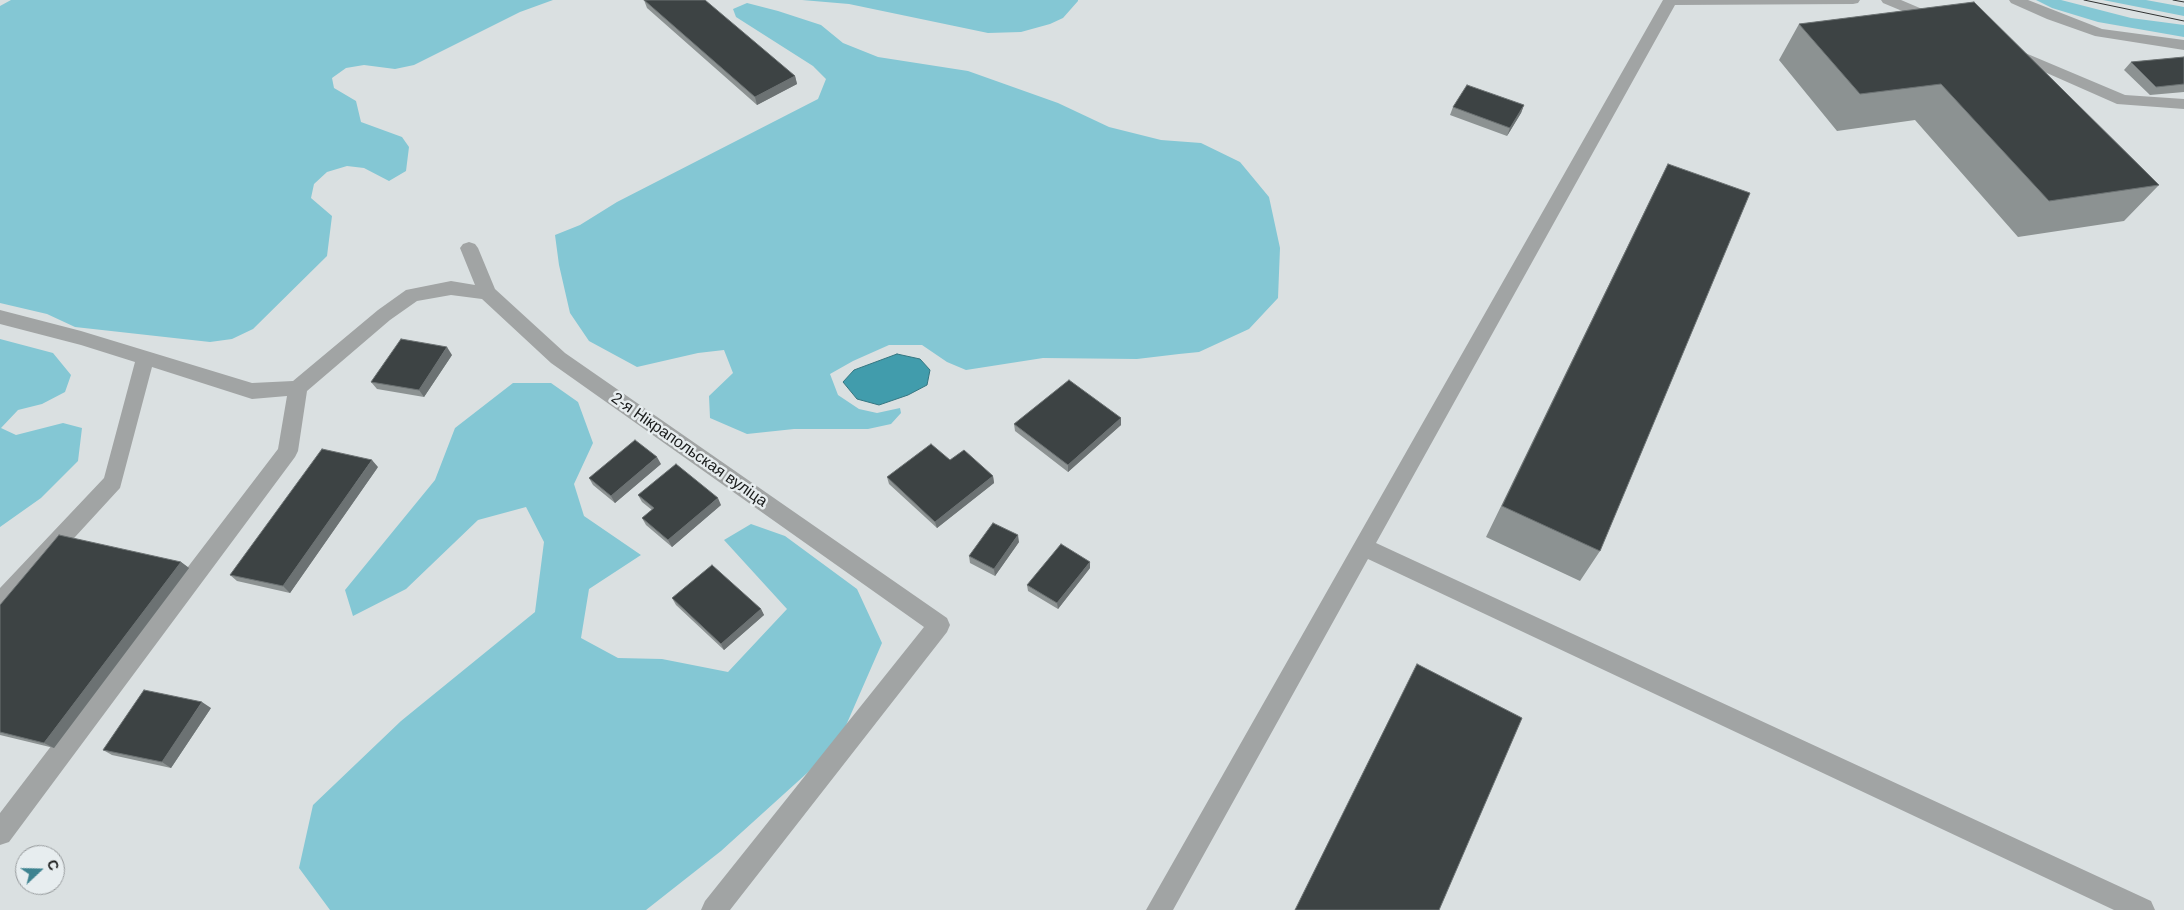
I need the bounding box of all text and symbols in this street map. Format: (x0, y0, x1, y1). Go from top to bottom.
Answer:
street label: 2-я Нікрапольская вуліца (607, 389, 771, 511)
north arrow (15, 845, 65, 895)
text: С (44, 857, 62, 873)

